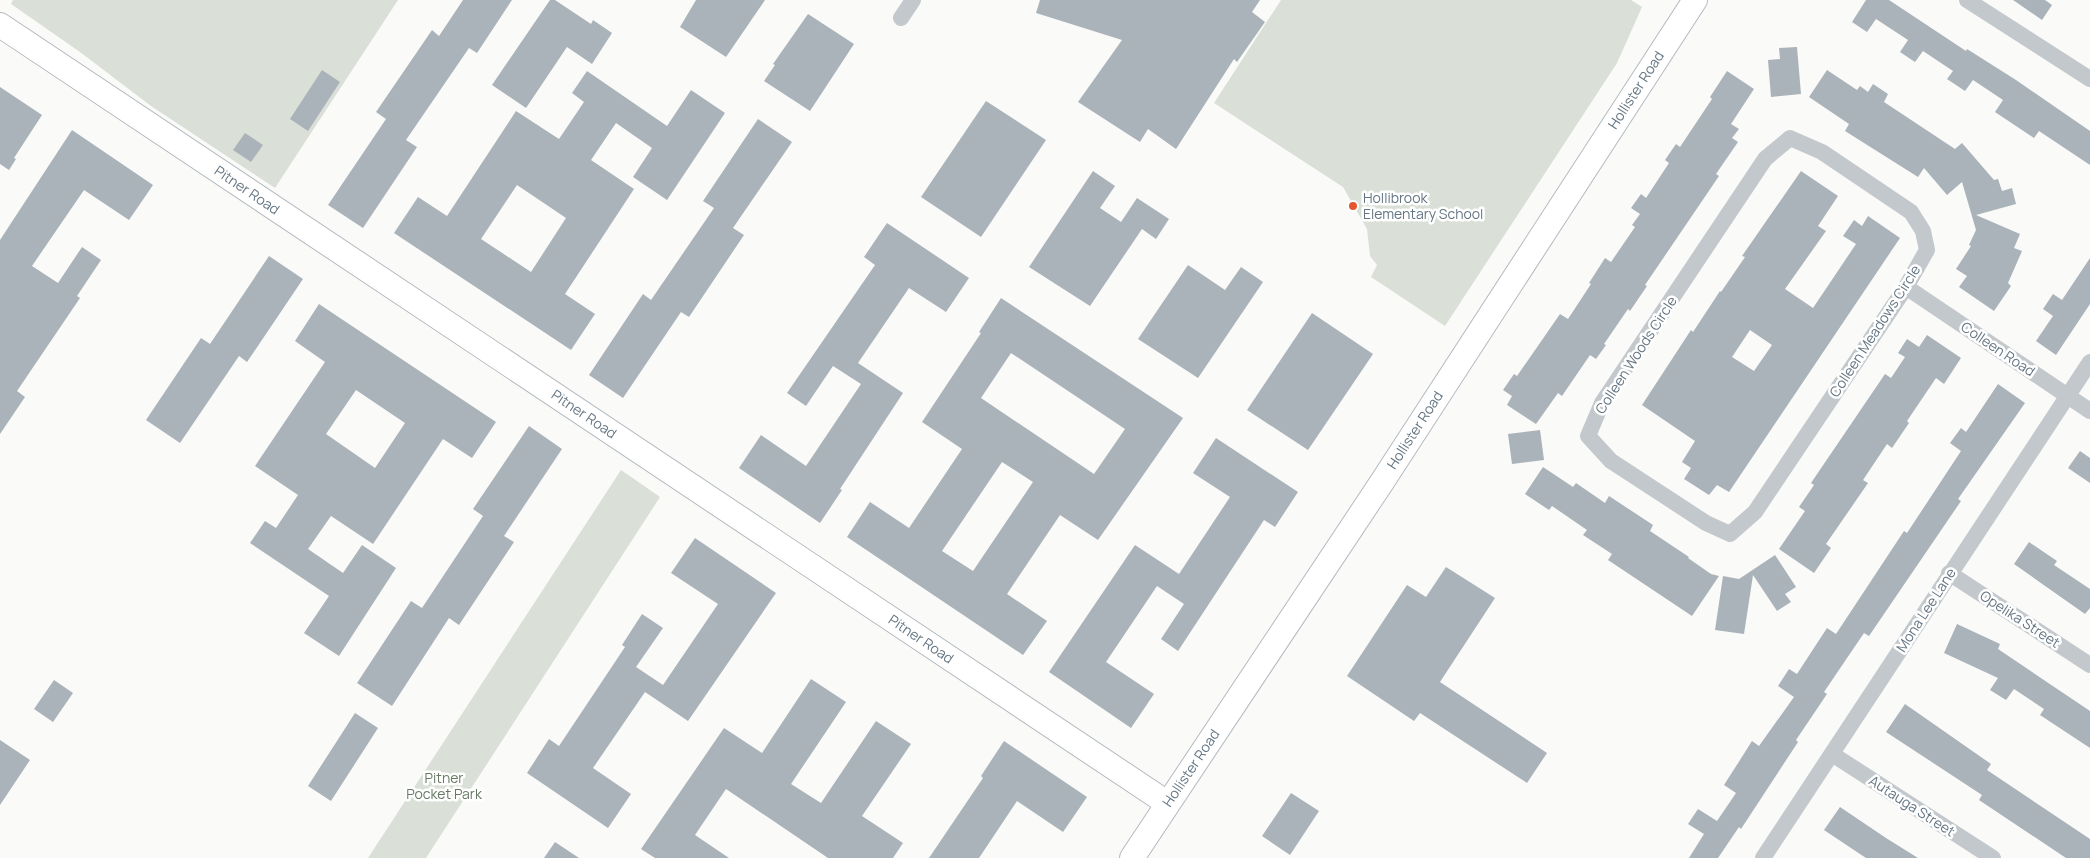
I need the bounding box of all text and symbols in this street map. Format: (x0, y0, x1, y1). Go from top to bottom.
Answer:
street label: Hollister Road (1603, 47, 1668, 132)
street label: Pitner Road (211, 161, 284, 218)
place label: Hollibrook Elementary School (1363, 188, 1483, 223)
marker: Hollibrook Elementary School (1347, 200, 1359, 212)
street label: Colleen Meadows Circle (1825, 261, 1924, 400)
street label: Colleen Woods Circle (1590, 292, 1681, 417)
street label: Colleen Road (1958, 317, 2039, 380)
street label: Pitner Road (548, 385, 621, 442)
street label: Hollister Road (1382, 387, 1447, 472)
street label: Mona Lee Lane (1891, 564, 1960, 655)
street label: Opelika Street (1977, 586, 2064, 652)
street label: Pitner Road (885, 610, 958, 667)
street label: Hollister Road (1158, 725, 1224, 810)
park label: Pitner Pocket Park (406, 768, 483, 803)
street label: Autauga Street (1866, 771, 1959, 841)

